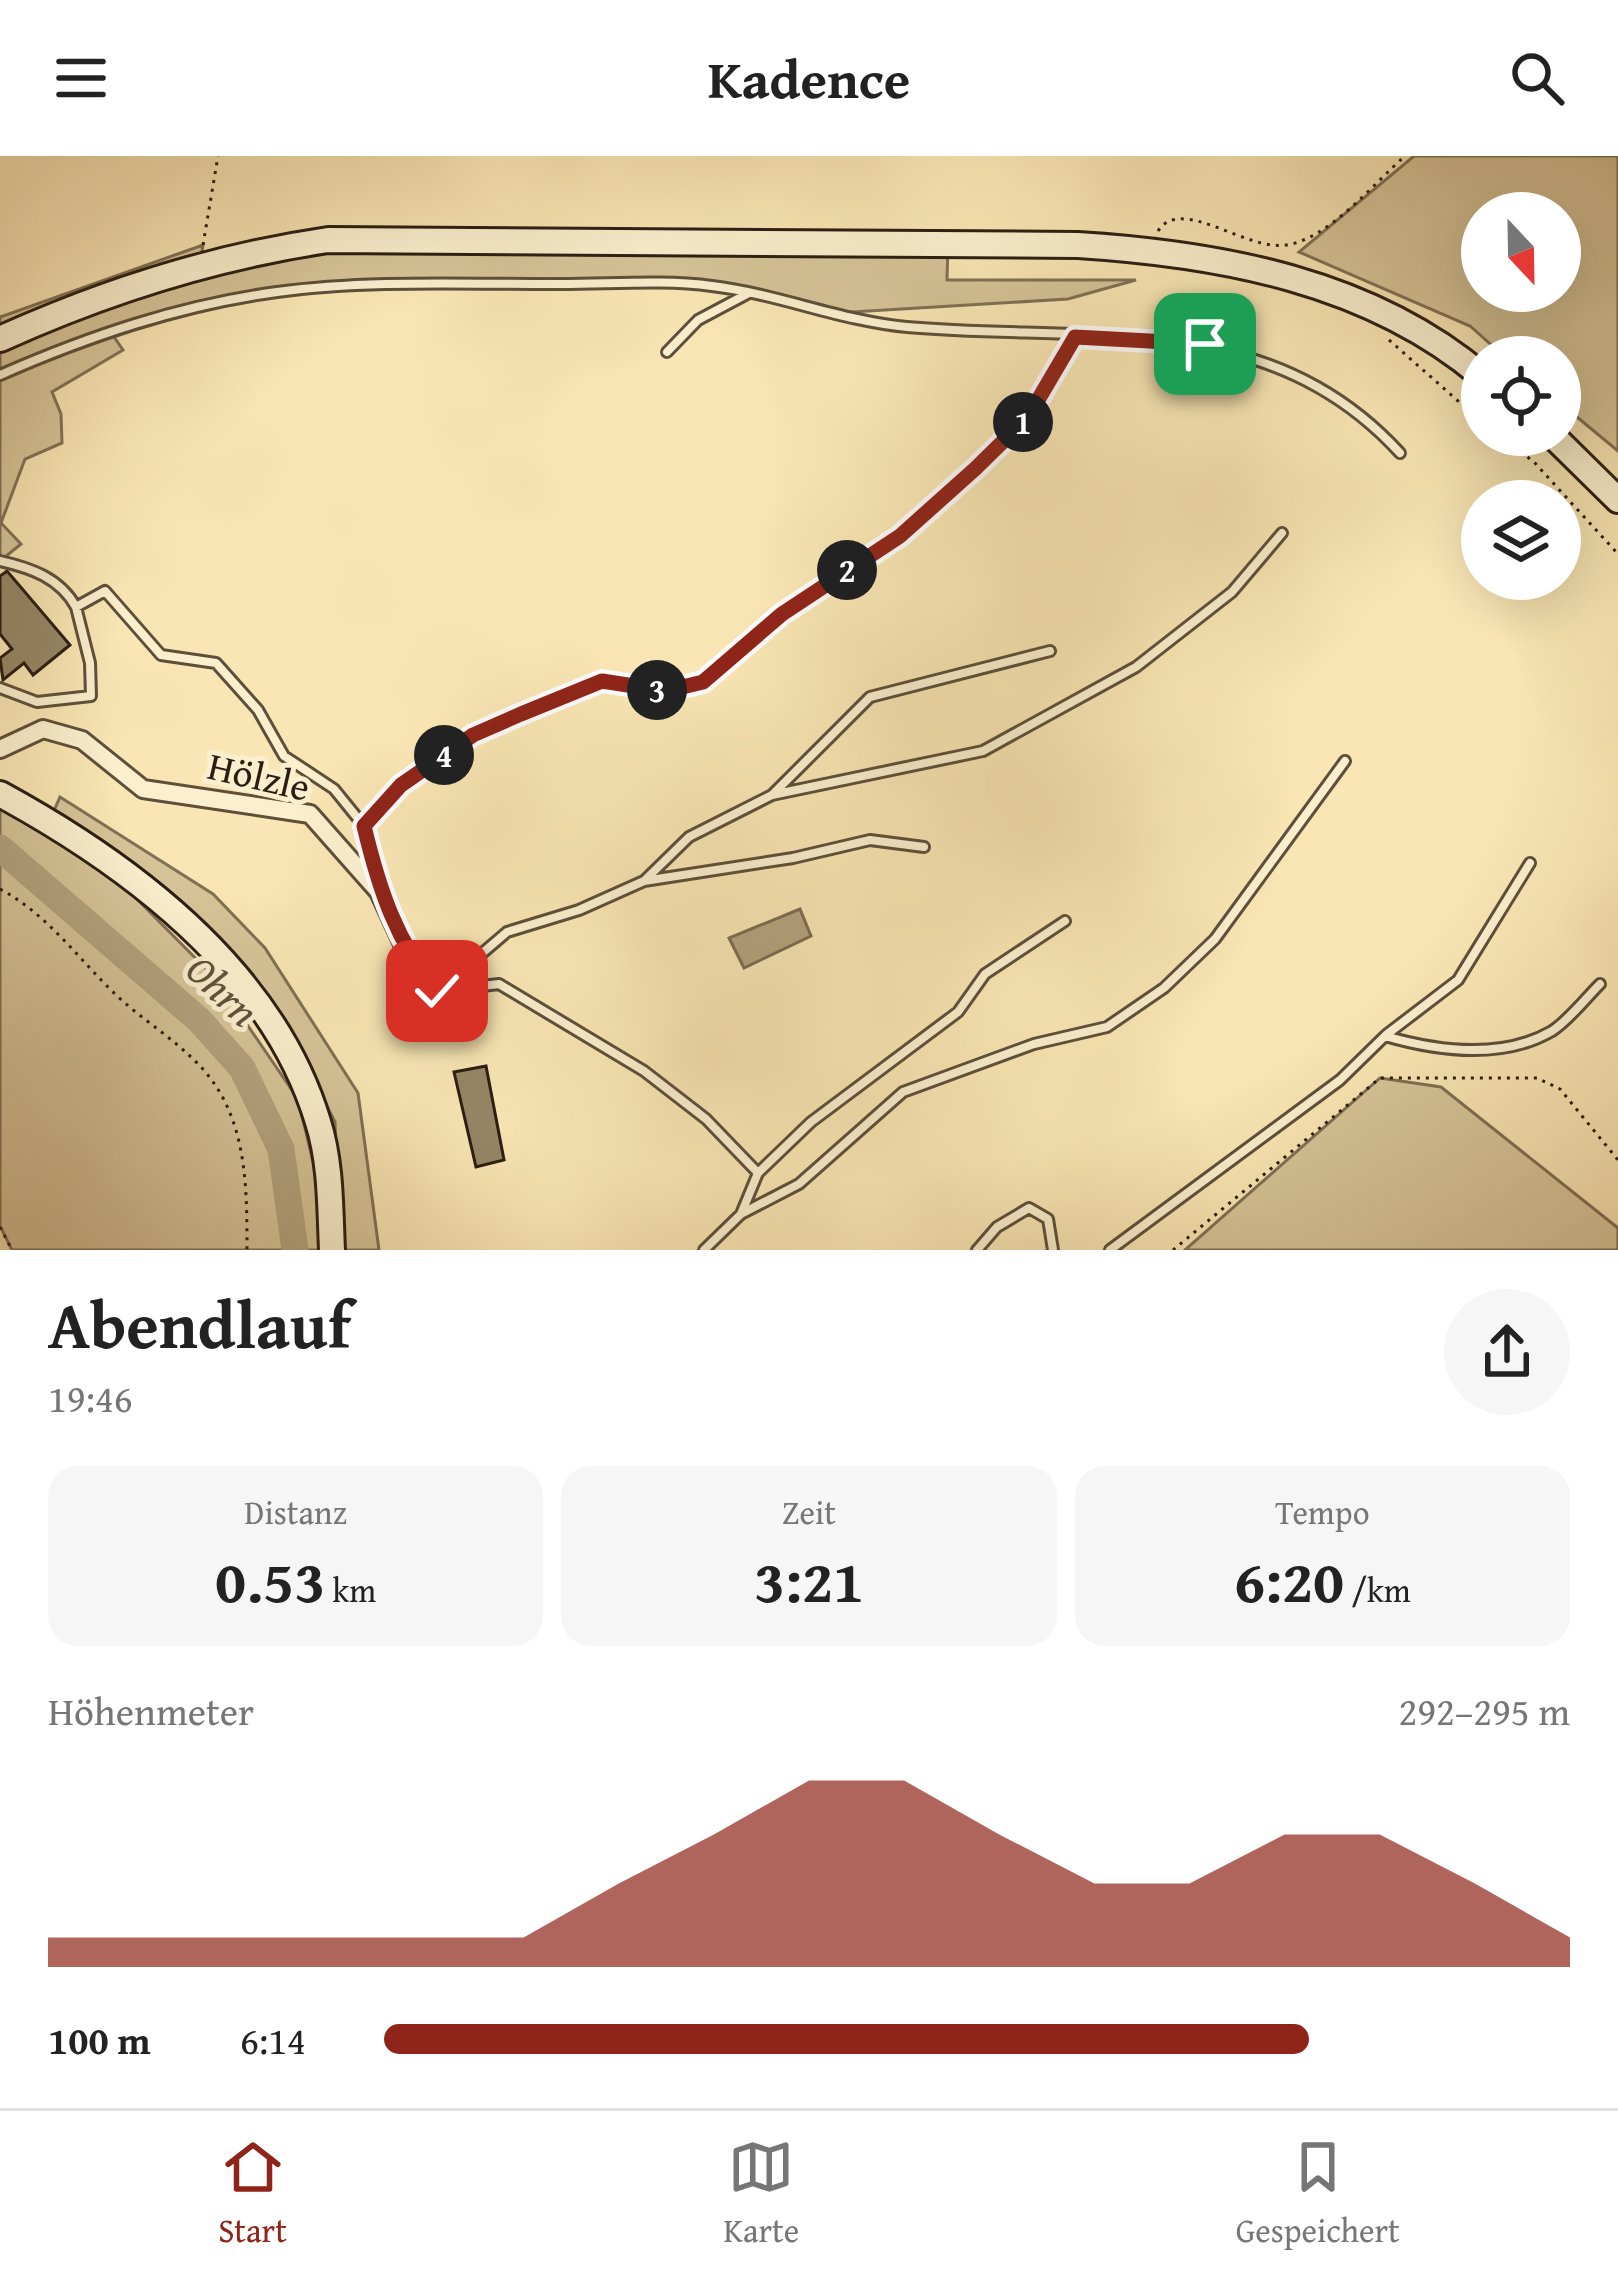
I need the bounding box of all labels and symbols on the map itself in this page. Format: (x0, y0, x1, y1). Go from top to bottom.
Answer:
north arrow (1461, 192, 1581, 312)
pin (1154, 293, 1256, 395)
pin: 1 (993, 392, 1053, 452)
pin: 2 (817, 540, 877, 600)
pin: 3 (627, 660, 687, 720)
pin: 4 (414, 725, 474, 785)
street label: Hölzle (202, 736, 316, 815)
water label: Ohrn (173, 939, 274, 1040)
pin (386, 940, 488, 1042)

